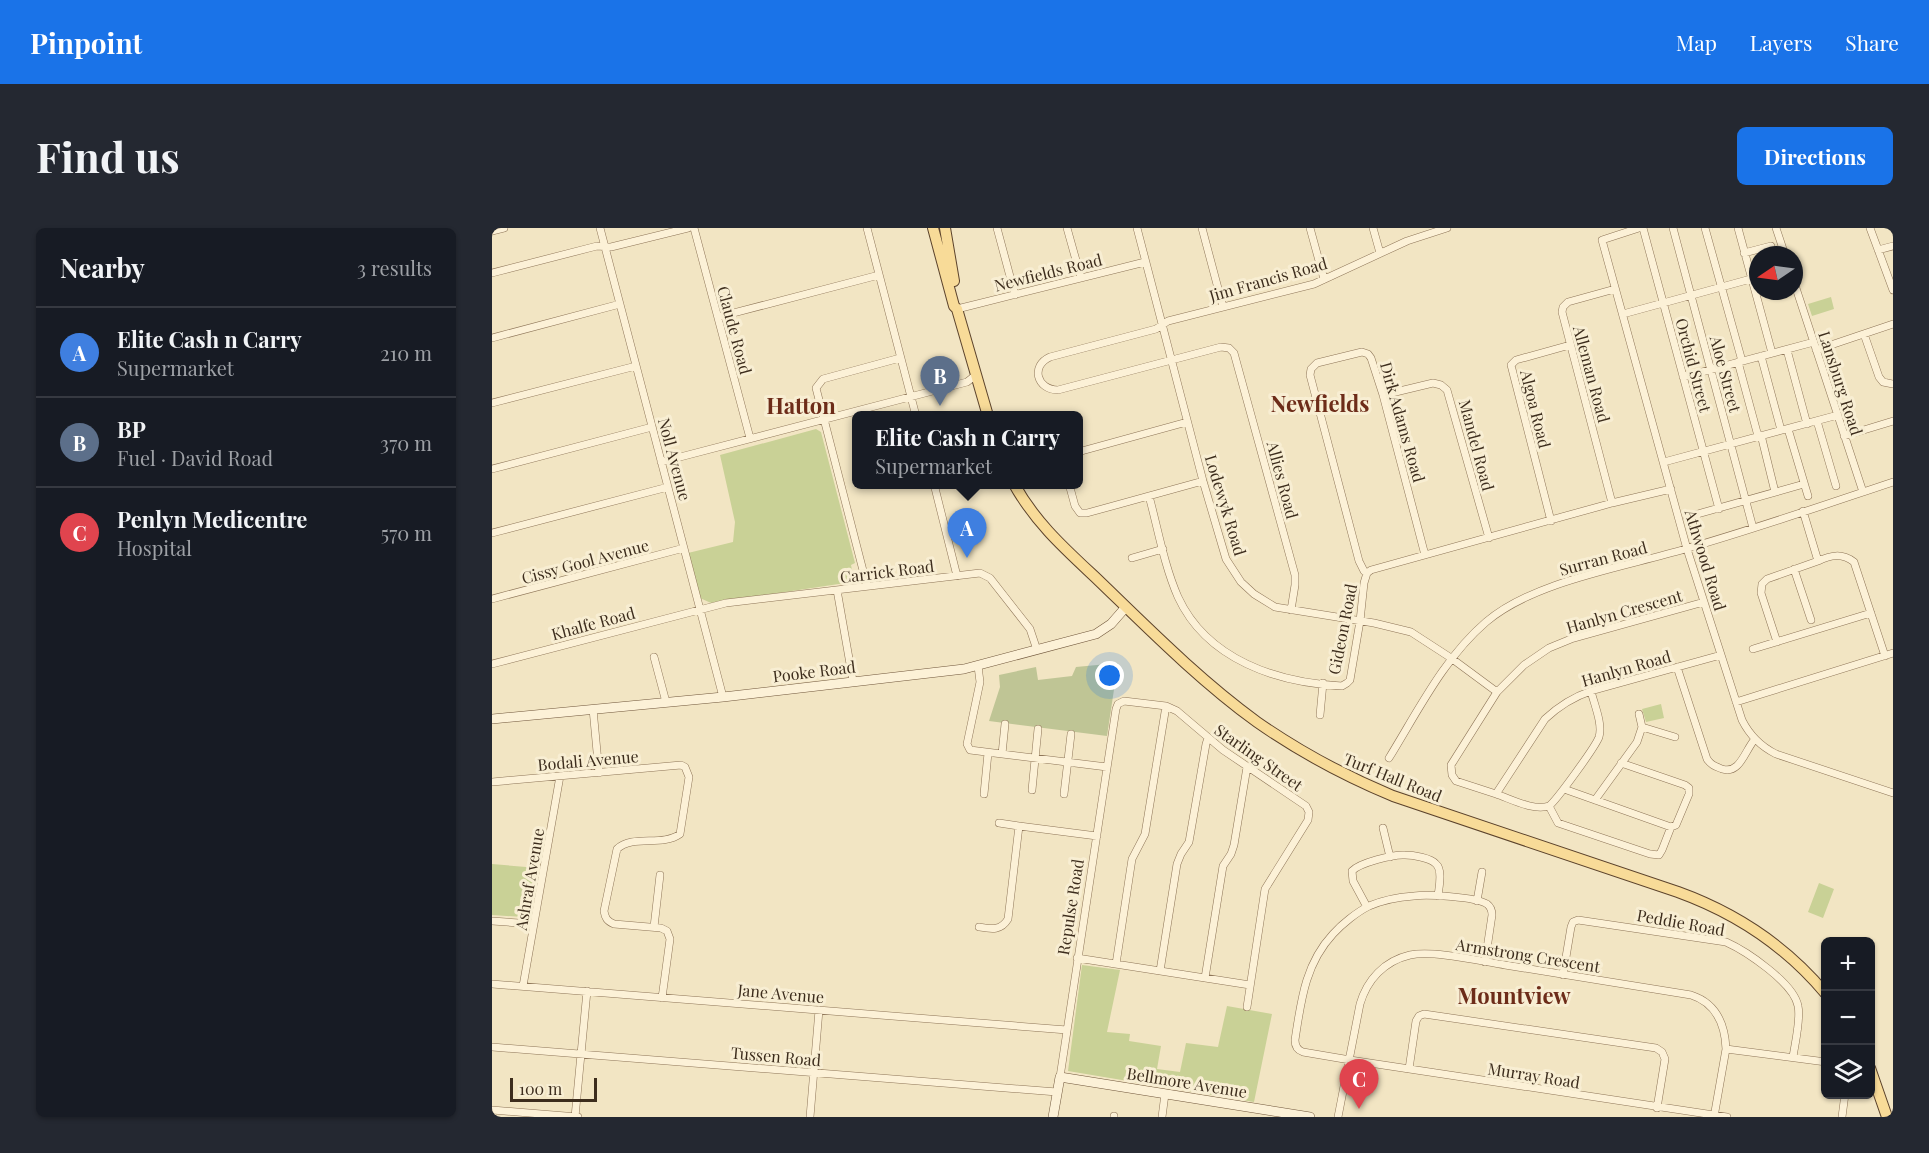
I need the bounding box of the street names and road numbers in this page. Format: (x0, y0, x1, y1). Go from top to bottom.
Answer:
street label: Newfields Road (992, 248, 1104, 296)
street label: Jim Francis Road (1206, 252, 1329, 306)
street label: Claude Road (713, 284, 757, 376)
street label: Orchid Street (1671, 316, 1717, 415)
street label: Alleman Road (1569, 322, 1615, 425)
street label: Lansburg Road (1814, 328, 1868, 438)
street label: Aloe Street (1705, 332, 1746, 415)
street label: Dirk Adams Road (1376, 359, 1430, 485)
street label: Algoa Road (1516, 367, 1556, 450)
street label: Mandel Road (1455, 397, 1499, 493)
street label: Noll Avenue (654, 415, 696, 503)
street label: Allies Road (1262, 438, 1303, 521)
street label: Lodewyk Road (1201, 452, 1251, 558)
street label: Athwood Road (1680, 506, 1731, 613)
street label: Cissy Gool Avenue (519, 534, 651, 588)
street label: Surran Road (1557, 536, 1649, 580)
street label: Carrick Road (839, 555, 935, 587)
street label: Gideon Road (1323, 582, 1361, 676)
street label: Hanlyn Crescent (1563, 584, 1685, 638)
street label: Khalfe Road (549, 602, 637, 644)
street label: Hanlyn Road (1579, 645, 1673, 691)
street label: Pooke Road (771, 655, 857, 687)
street label: Starling Street (1211, 719, 1308, 795)
street label: Bodali Avenue (537, 745, 639, 775)
street label: Turf Hall Road (1341, 748, 1445, 806)
street label: Ashraf Avenue (510, 826, 548, 933)
street label: Repulse Road (1052, 857, 1088, 957)
street label: Peddie Road (1635, 904, 1727, 940)
street label: Armstrong Crescent (1453, 933, 1602, 977)
street label: Jane Avenue (736, 979, 825, 1007)
street label: Tussen Road (730, 1042, 822, 1070)
street label: Murray Road (1486, 1057, 1582, 1093)
street label: Bellmore Avenue (1125, 1062, 1249, 1102)

